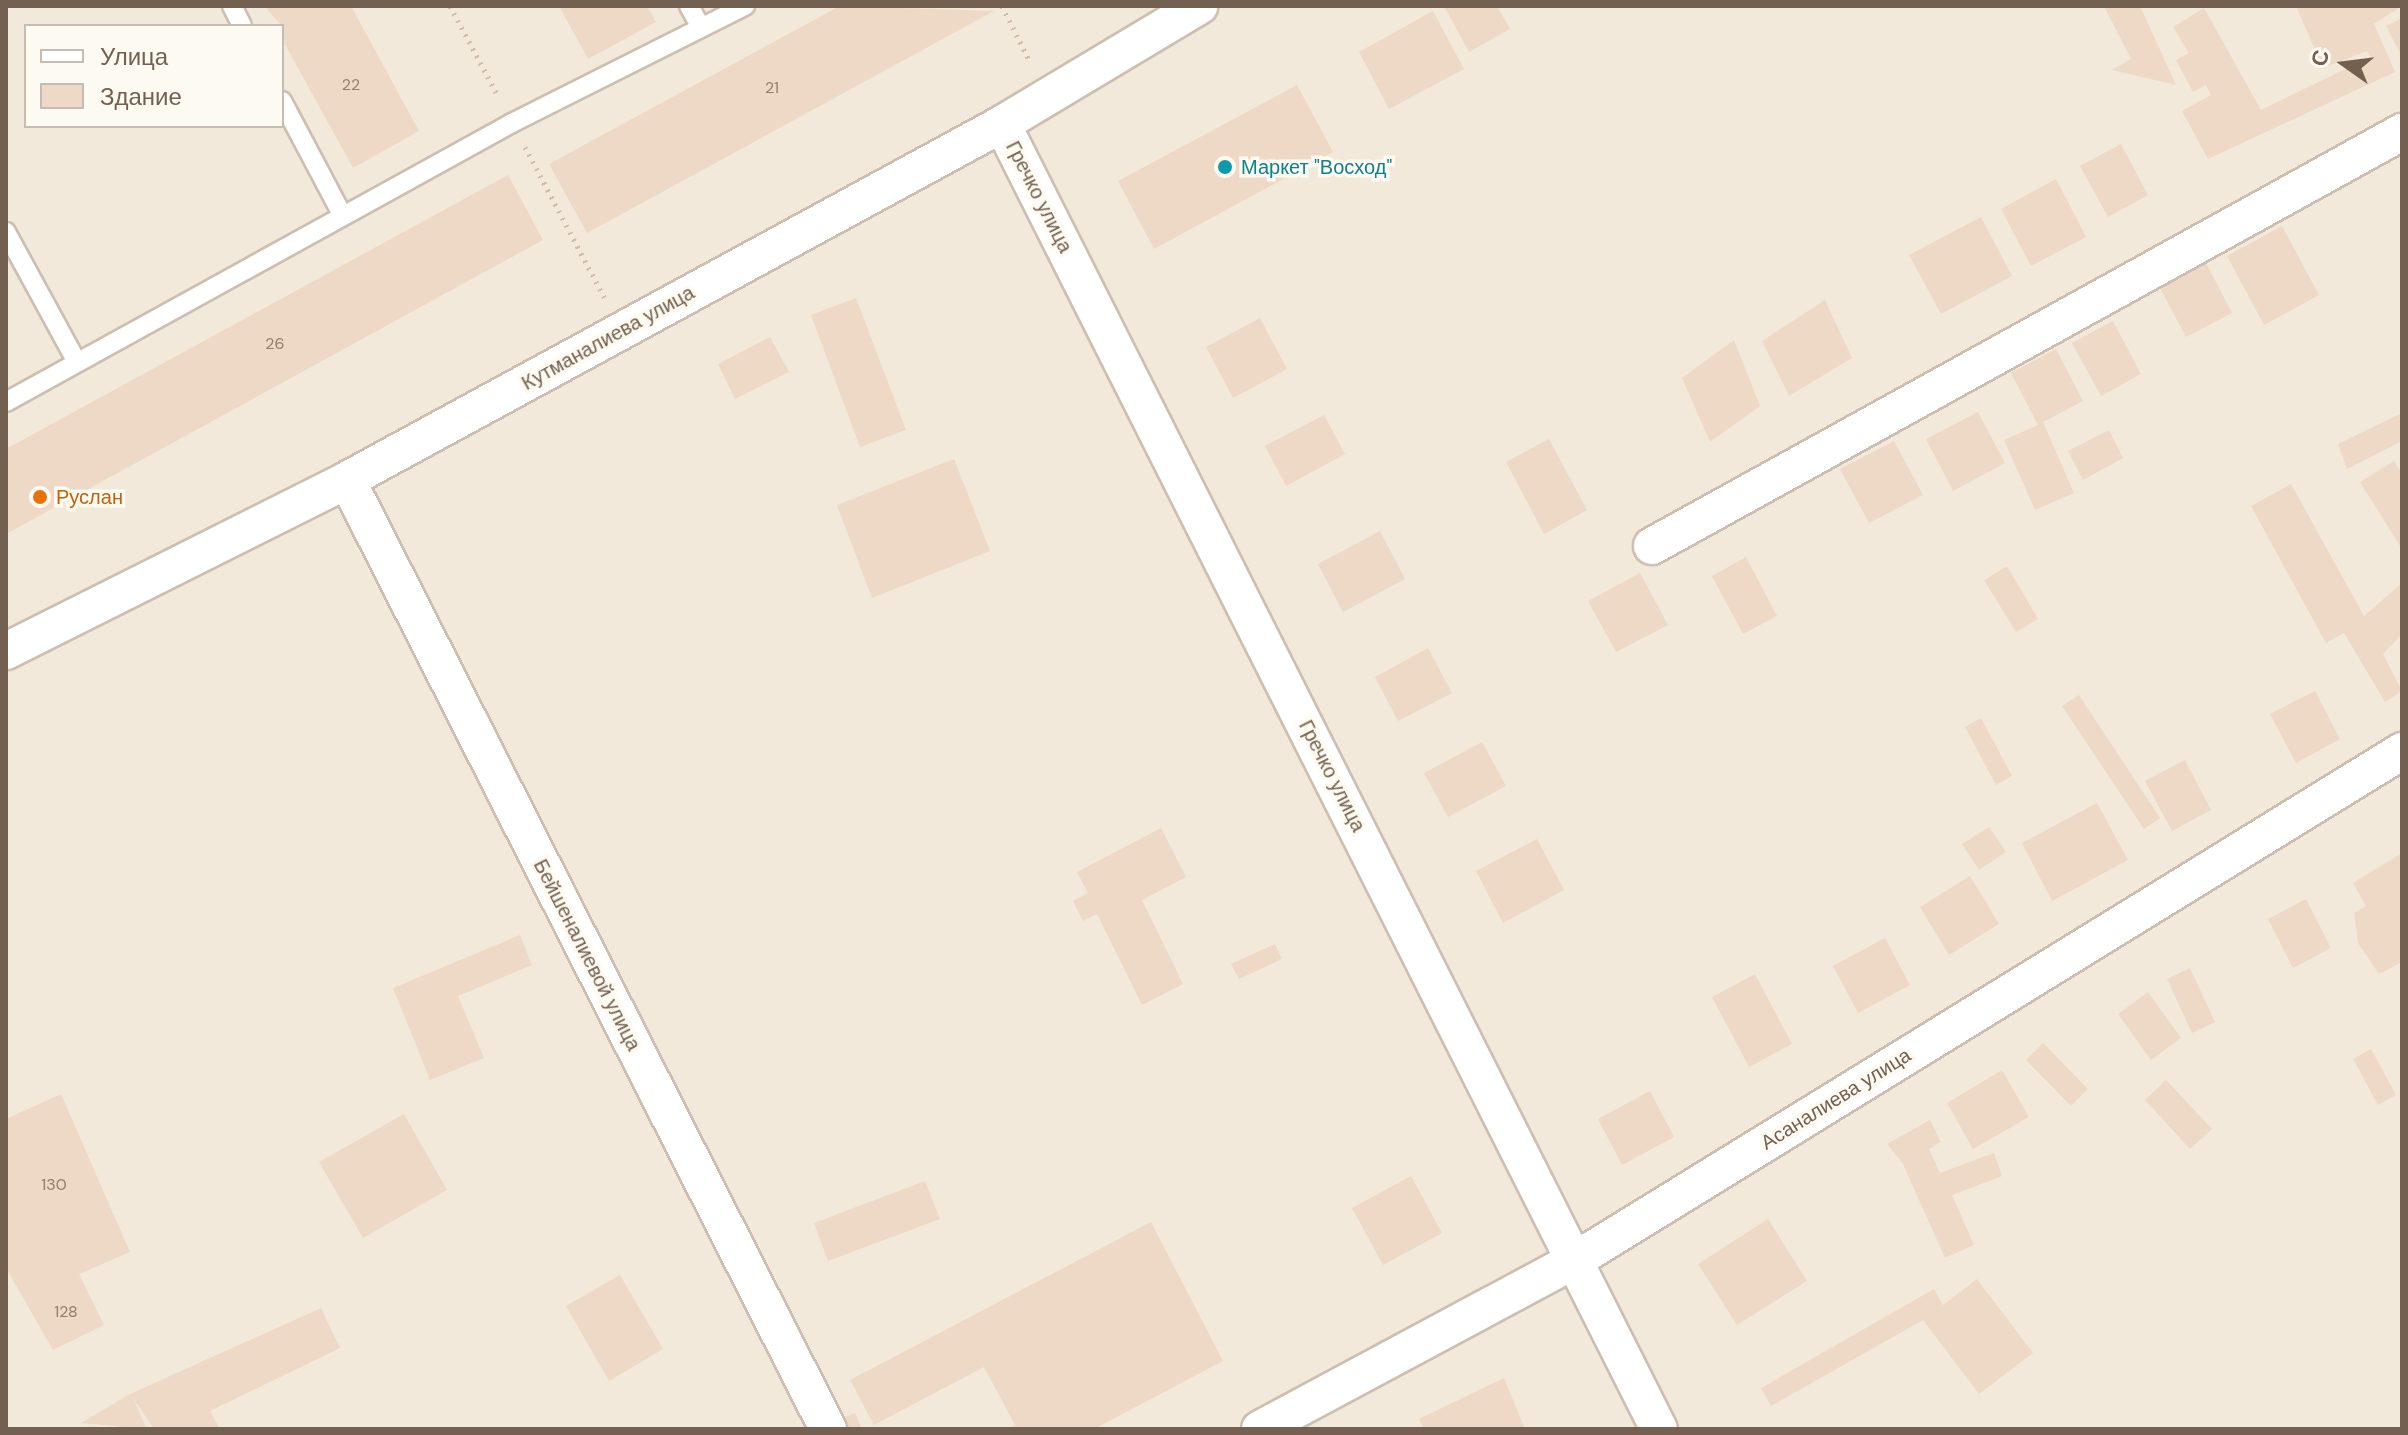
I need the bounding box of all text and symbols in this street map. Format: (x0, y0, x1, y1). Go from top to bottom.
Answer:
legend (24, 24, 284, 128)
north arrow (2304, 24, 2384, 104)
text: Улица (100, 41, 168, 72)
text: С (2304, 47, 2336, 69)
house number: 22 (342, 75, 360, 95)
house number: 21 (765, 78, 779, 98)
text: Здание (100, 81, 182, 112)
street label: Гречко улица (1001, 137, 1077, 257)
place label: Маркет "Восход" (1241, 155, 1392, 179)
marker: Маркет "Восход" (1216, 158, 1234, 176)
street label: Кутманалиева улица (518, 281, 698, 395)
house number: 26 (265, 334, 285, 354)
place label: Руслан (56, 485, 123, 509)
marker: Руслан (31, 488, 49, 506)
street label: Гречко улица (1294, 716, 1370, 836)
street label: Бейшеналиевой улица (528, 855, 646, 1055)
street label: Асаналиева улица (1757, 1043, 1915, 1155)
house number: 130 (41, 1175, 67, 1195)
house number: 128 (54, 1302, 78, 1322)

